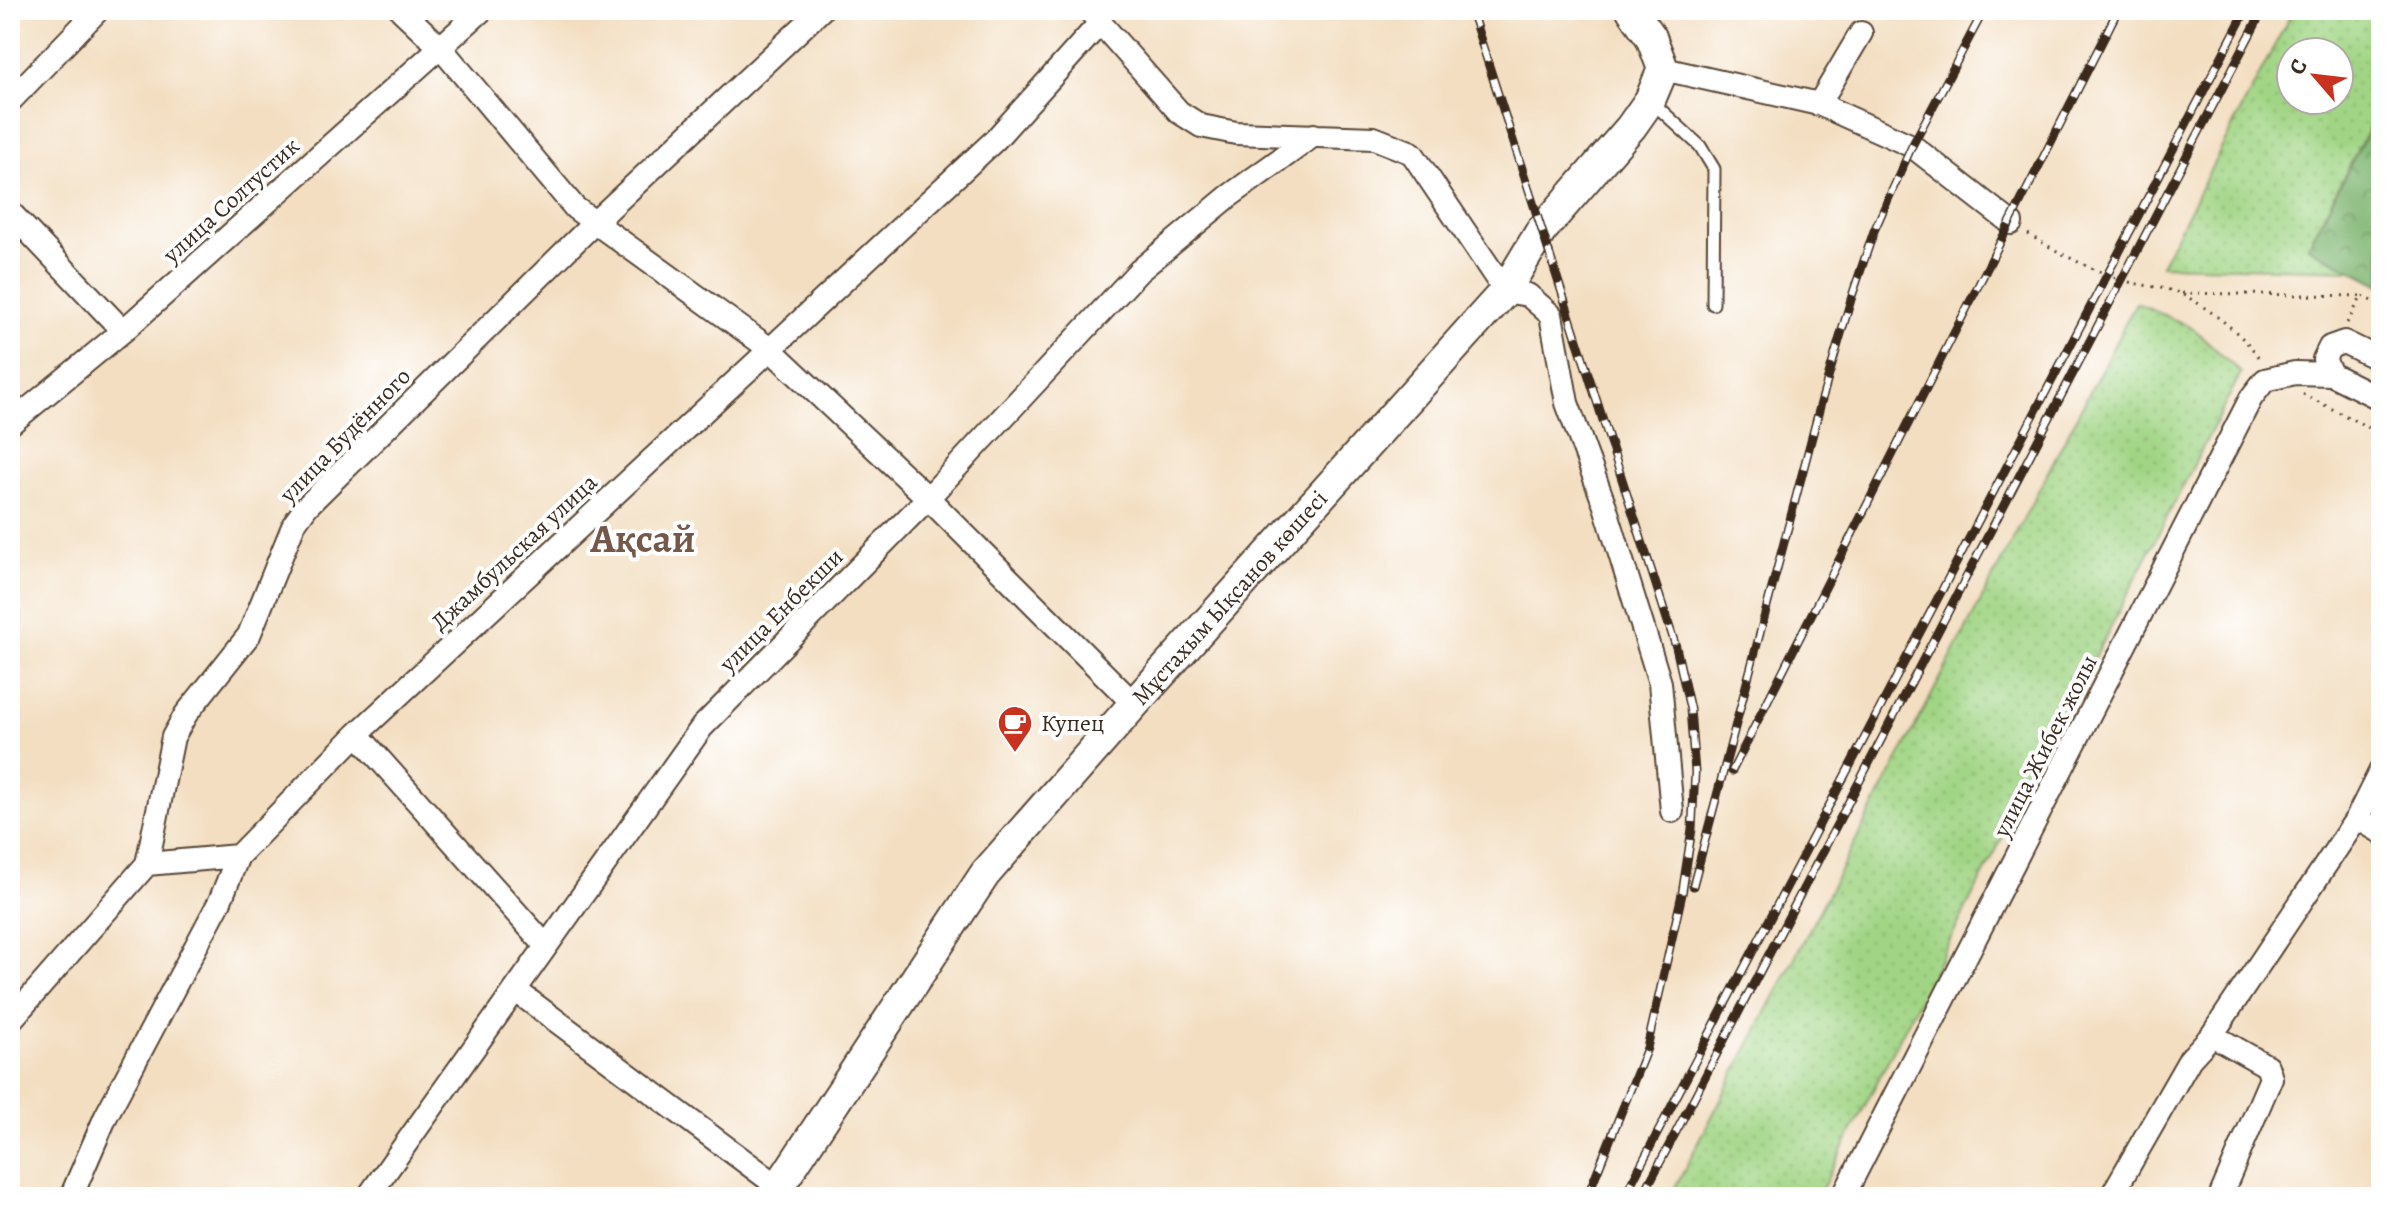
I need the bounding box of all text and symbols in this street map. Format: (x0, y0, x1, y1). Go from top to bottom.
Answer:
north arrow (2275, 36, 2355, 116)
text: С (2282, 54, 2315, 80)
street label: улица Солтустик (155, 130, 306, 271)
street label: улица Будённого (272, 361, 418, 510)
street label: Джамбульская улица (424, 466, 604, 638)
street label: Мұстахым Ықсанов көшесі (1125, 483, 1335, 712)
district label: Ақсай (590, 511, 695, 566)
street label: улица Енбекши (711, 541, 850, 680)
street label: улица Жибек жолы (1985, 649, 2105, 843)
cafe icon: Купец (996, 704, 1034, 754)
place label: Купец (1041, 707, 1104, 739)

